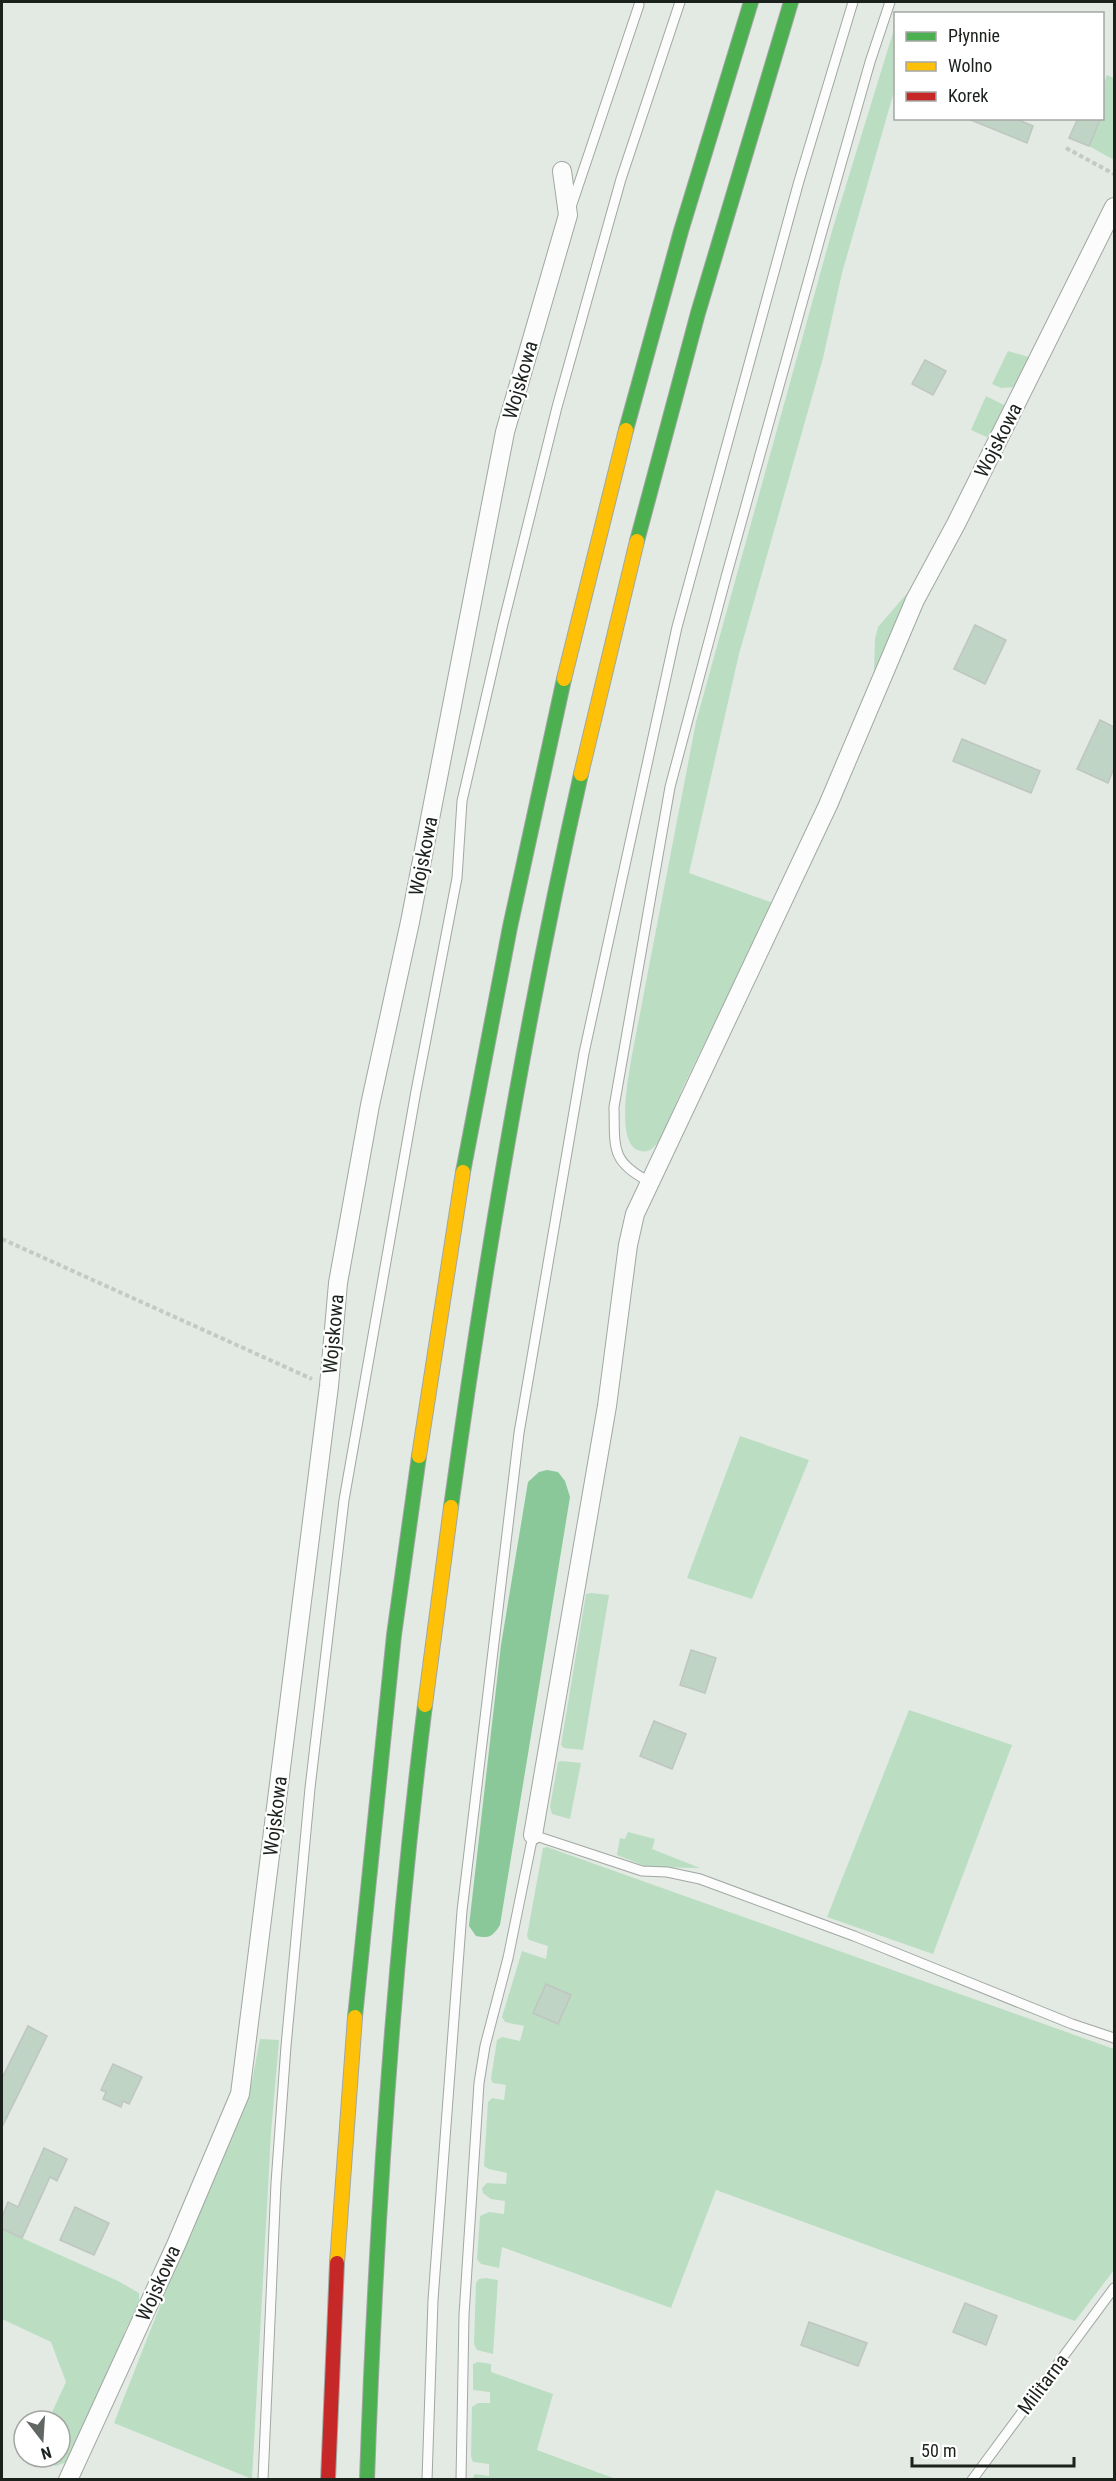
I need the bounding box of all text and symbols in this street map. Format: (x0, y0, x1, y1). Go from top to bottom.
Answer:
legend (894, 12, 1104, 120)
text: Płynnie (948, 25, 1000, 46)
text: Wolno (948, 55, 992, 76)
text: Korek (948, 85, 988, 106)
street label: Wojskowa (497, 338, 543, 422)
street label: Wojskowa (969, 399, 1027, 481)
street label: Wojskowa (404, 814, 442, 898)
street label: Wojskowa (318, 1293, 348, 1375)
street label: Wojskowa (258, 1775, 292, 1857)
street label: Wojskowa (131, 2241, 185, 2325)
street label: Militarna (1012, 2349, 1074, 2419)
north arrow (12, 2409, 72, 2469)
scale bar (912, 2430, 1074, 2468)
text: 50 m (921, 2440, 956, 2461)
text: N (39, 2442, 54, 2463)

